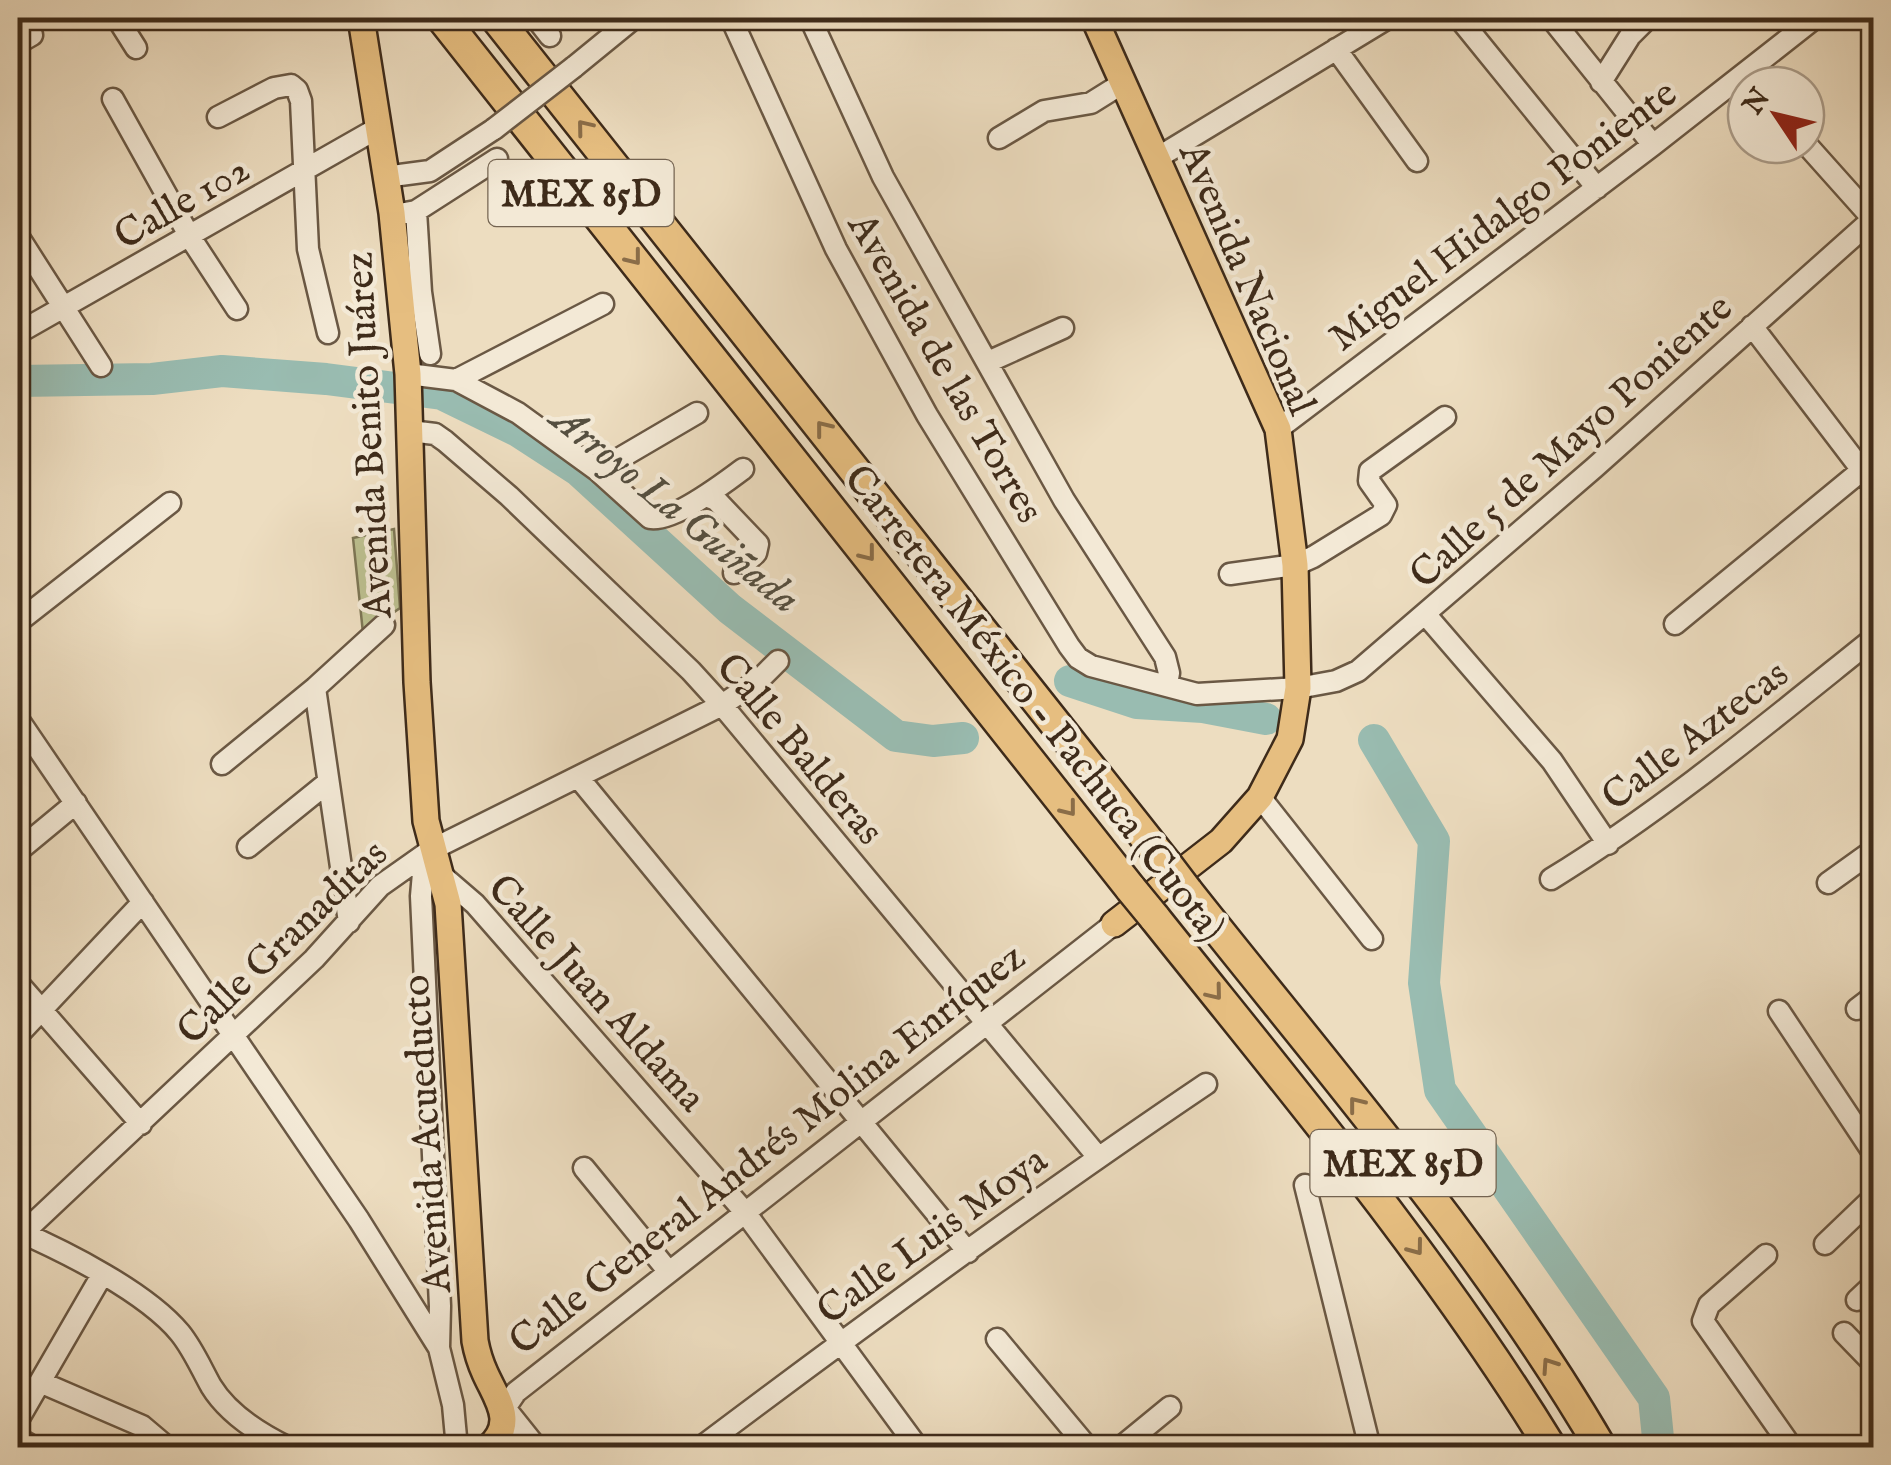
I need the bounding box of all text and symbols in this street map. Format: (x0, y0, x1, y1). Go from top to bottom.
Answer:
north arrow (1726, 65, 1826, 165)
street label: Miguel Hidalgo Poniente (1320, 69, 1688, 364)
text: N (1736, 82, 1779, 123)
one-way arrow (578, 120, 596, 138)
street label: Avenida Nacional (1165, 135, 1326, 423)
street label: Calle 102 (106, 145, 260, 263)
road number: MEX 85D (488, 160, 674, 226)
street label: Avenida de las Torres (834, 204, 1053, 533)
one-way arrow (622, 247, 639, 265)
street label: Avenida Benito Juárez (335, 250, 406, 620)
street label: Calle 5 de Mayo Poniente (1400, 284, 1744, 601)
water label: Arroyo La Guiñada (536, 391, 810, 626)
one-way arrow (817, 422, 835, 440)
street label: Carretera México - Pachuca (Cuota) (831, 455, 1235, 953)
one-way arrow (856, 543, 874, 561)
street label: Calle Balderas (703, 644, 893, 857)
street label: Calle Aztecas (1593, 650, 1800, 824)
one-way arrow (1057, 798, 1075, 816)
street label: Calle Granaditas (167, 830, 400, 1057)
street label: Calle Juan Aldama (475, 865, 716, 1124)
street label: Calle General Andrés Molina Enríquez (500, 933, 1036, 1368)
street label: Avenida Acueducto (392, 973, 465, 1296)
one-way arrow (1203, 982, 1221, 1000)
one-way arrow (1350, 1097, 1368, 1115)
road number: MEX 85D (1310, 1130, 1496, 1196)
street label: Calle Luis Moya (808, 1136, 1059, 1338)
one-way arrow (1404, 1237, 1422, 1255)
one-way arrow (1543, 1357, 1561, 1376)

